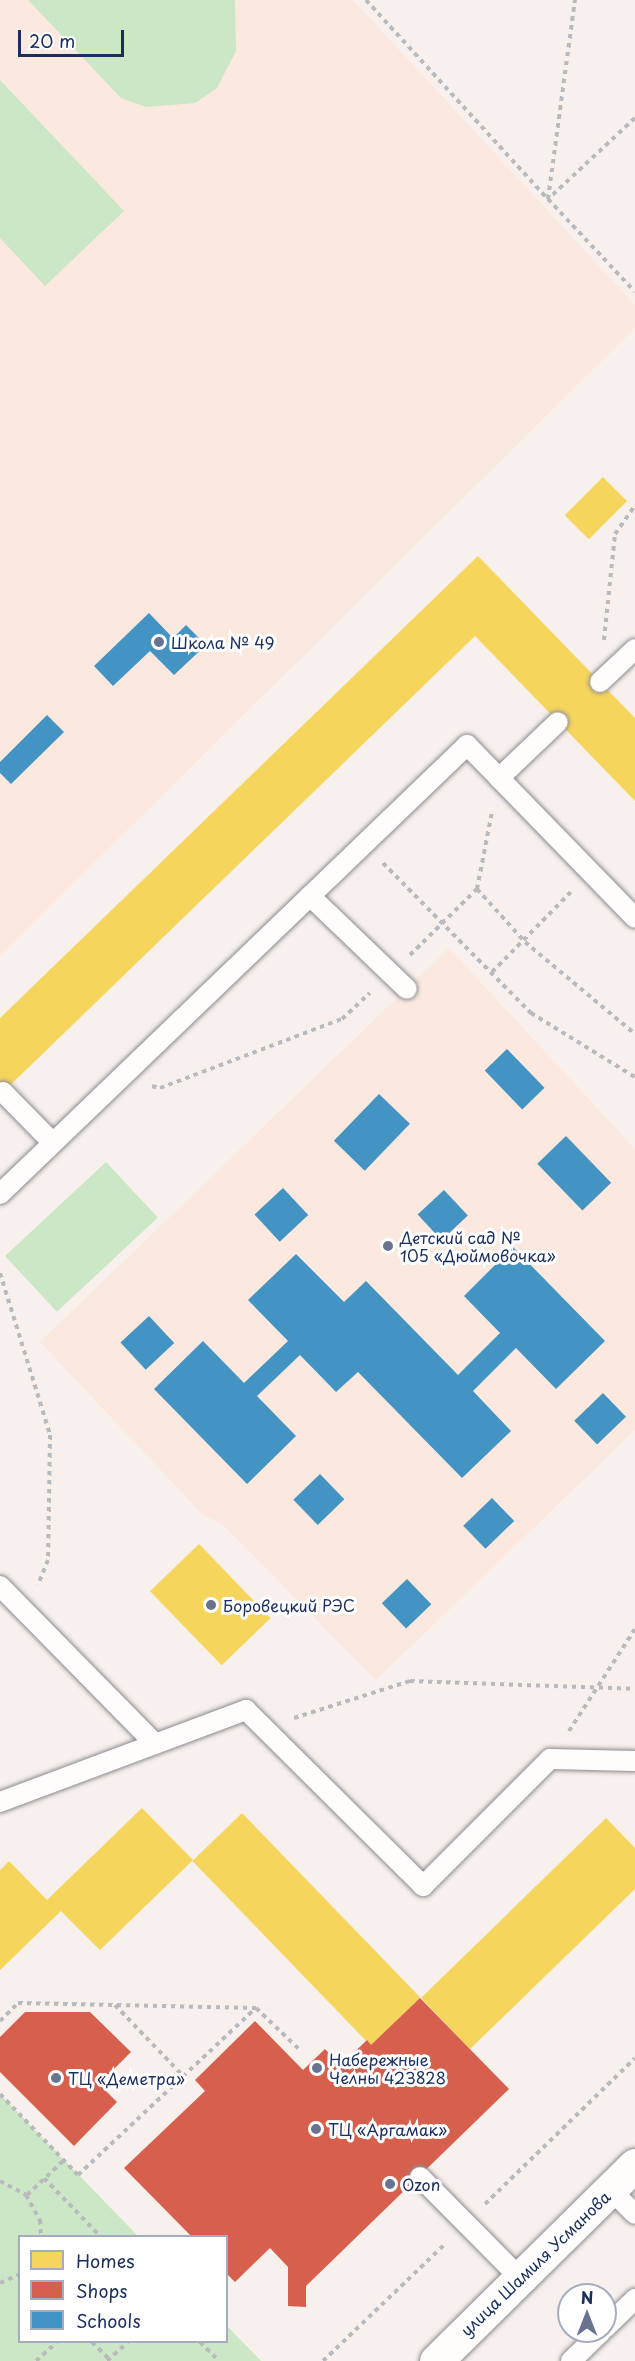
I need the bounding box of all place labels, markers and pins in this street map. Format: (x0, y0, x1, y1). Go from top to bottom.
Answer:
place label: Школа № 49 (171, 632, 274, 652)
marker: Школа № 49 (152, 635, 166, 649)
place label: Детский сад № 105 «Дюймовочка» (400, 1227, 556, 1265)
marker: Детский сад № 105 «Дюймовочка» (381, 1239, 395, 1253)
place label: Боровецкий РЭС (223, 1595, 356, 1615)
marker: Боровецкий РЭС (204, 1598, 218, 1612)
place label: Набережные Челны 423828 (329, 2049, 446, 2087)
marker: Набережные Челны 423828 (310, 2061, 324, 2075)
place label: ТЦ «Деметра» (68, 2068, 185, 2088)
marker: ТЦ «Деметра» (49, 2071, 63, 2085)
place label: ТЦ «Аргамак» (328, 2119, 448, 2139)
marker: ТЦ «Аргамак» (309, 2122, 323, 2136)
place label: Ozon (402, 2174, 440, 2194)
marker: Ozon (383, 2177, 397, 2191)

